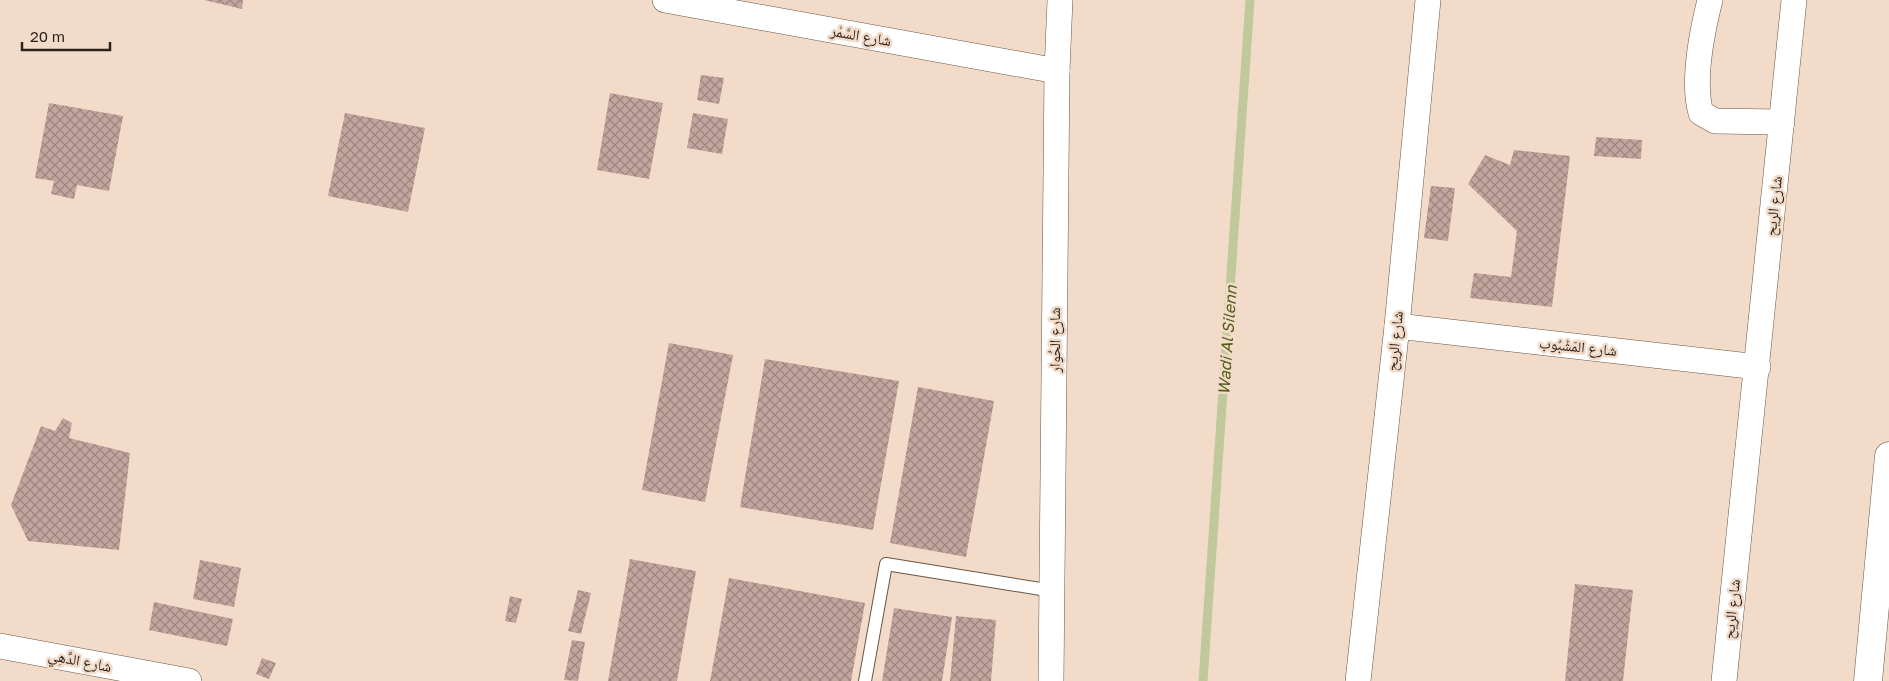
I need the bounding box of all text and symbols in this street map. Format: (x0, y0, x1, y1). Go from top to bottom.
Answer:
scale bar (22, 20, 110, 52)
street label: شارع السَّمْر (828, 21, 893, 51)
text: 20 m (30, 27, 65, 45)
street label: شارع الريح (1761, 175, 1787, 237)
water label: Wadi Al Silenn (1213, 283, 1241, 395)
street label: شارع الحُوار (1045, 307, 1065, 374)
street label: شارع الريح (1382, 310, 1408, 372)
street label: شارع المَشْبُوب (1538, 333, 1618, 361)
street label: شارع الريح (1719, 578, 1745, 640)
street label: شارع الدِّهِي (46, 645, 113, 679)

